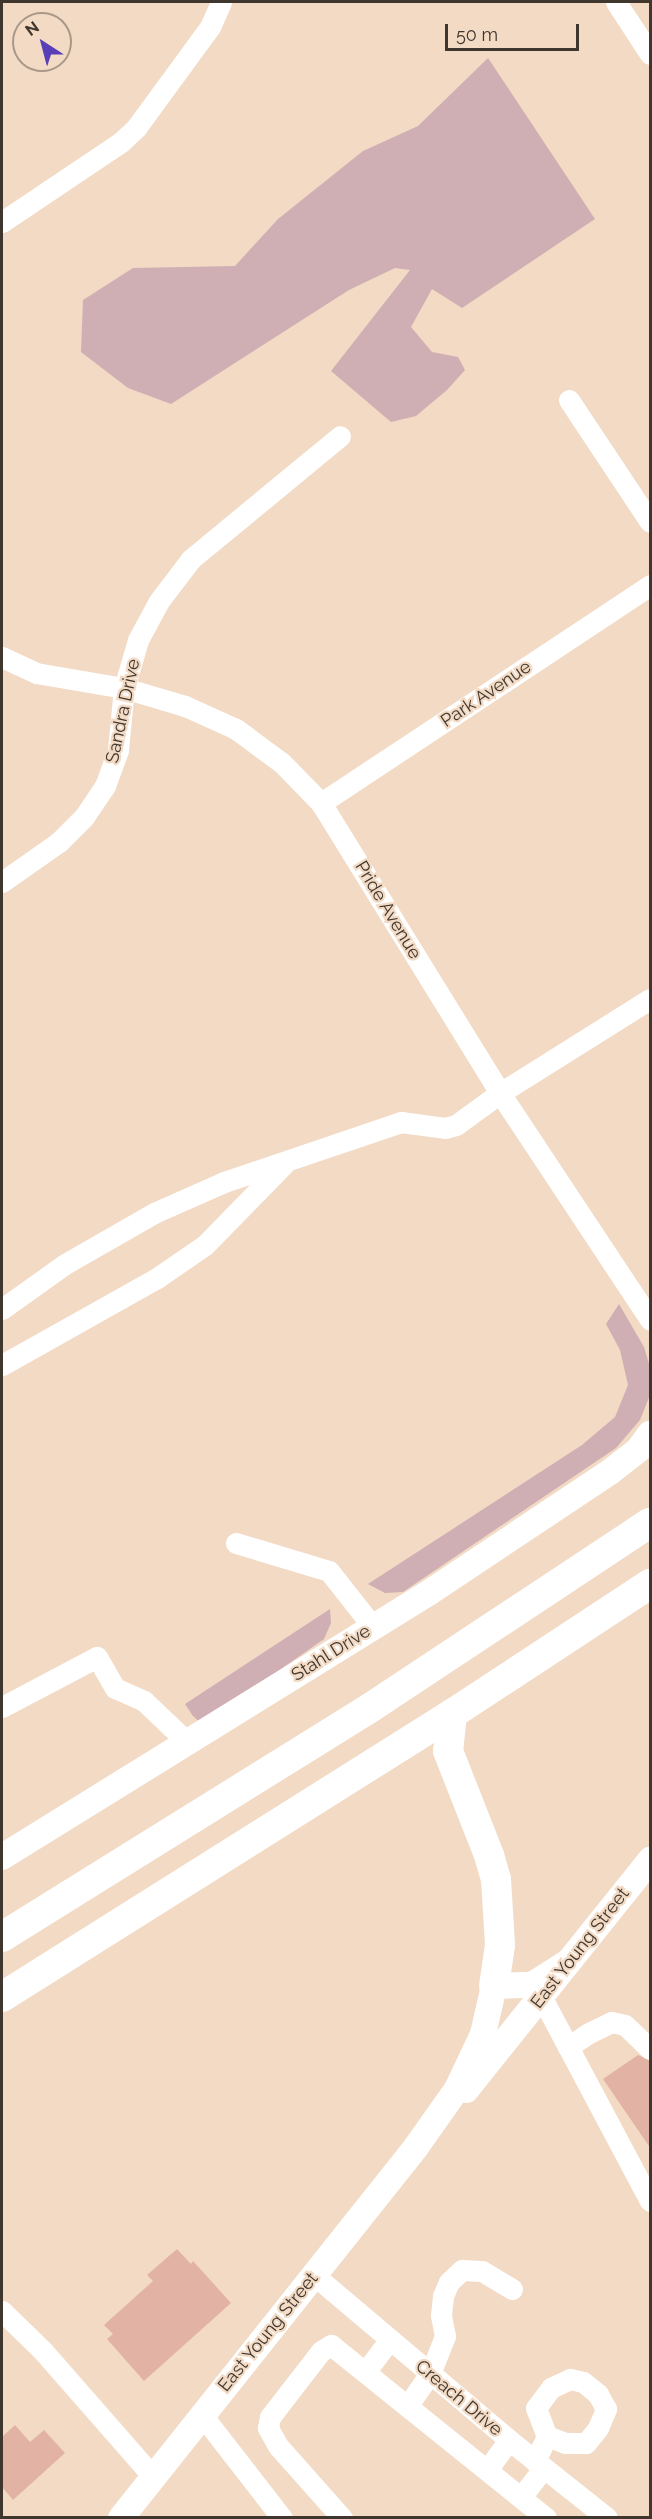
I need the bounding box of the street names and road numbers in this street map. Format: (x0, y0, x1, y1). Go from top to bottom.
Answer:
street label: Park Avenue (437, 656, 535, 732)
street label: Sandra Drive (101, 657, 145, 765)
street label: Pride Avenue (350, 857, 426, 963)
street label: Stahl Drive (287, 1620, 375, 1686)
street label: East Young Street (526, 1883, 634, 2013)
street label: East Young Street (213, 2268, 323, 2396)
street label: Creach Drive (411, 2355, 507, 2441)

